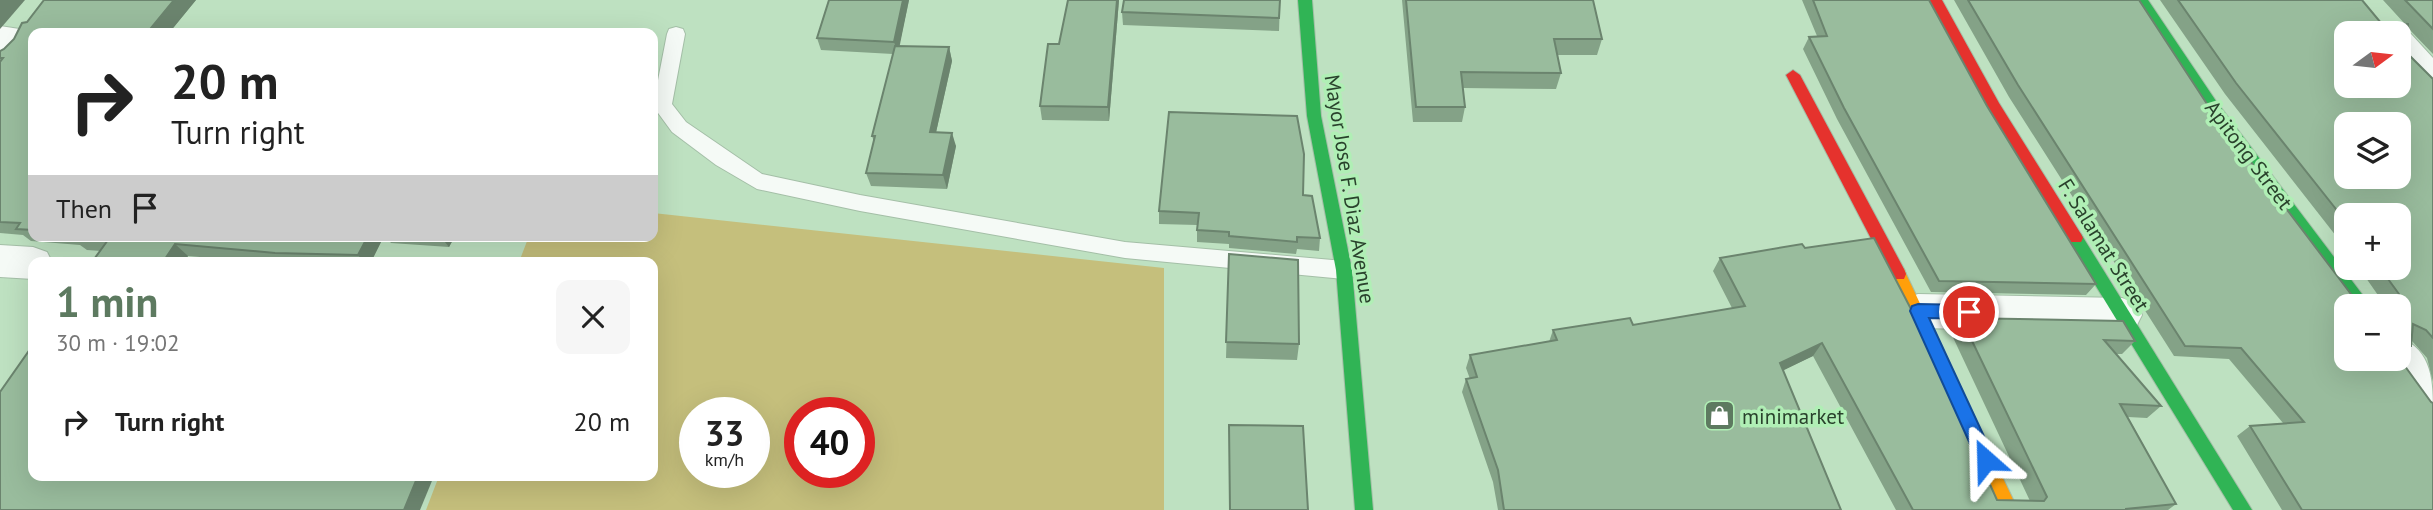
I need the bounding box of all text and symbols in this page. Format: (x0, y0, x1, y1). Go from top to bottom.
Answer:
north arrow (2334, 21, 2412, 98)
map controls (2334, 21, 2411, 371)
text: 20 m (171, 49, 278, 113)
icon: right (56, 56, 147, 147)
street label: Mayor Jose F. Diaz Avenue (1319, 73, 1381, 305)
street label: Apitong Street (2199, 95, 2299, 215)
text: Turn right (171, 111, 305, 153)
button: layers (2334, 112, 2411, 189)
street label: F. Salamat Street (2052, 174, 2156, 316)
icon: arrive (126, 189, 164, 227)
text: Then (56, 192, 112, 225)
button: + (2334, 203, 2411, 280)
text: 1 min (56, 274, 158, 329)
button: close (556, 280, 630, 354)
pin (1939, 282, 1999, 342)
icon: arrive (1950, 293, 1988, 331)
button: − (2334, 294, 2411, 371)
text: 30 m · 19:02 (56, 328, 180, 357)
speed limit sign: 40 (784, 397, 875, 488)
shop icon: minimarket (1702, 399, 1736, 433)
icon: right (56, 403, 94, 441)
place label: minimarket (1742, 403, 1844, 430)
text: Turn right (115, 405, 224, 438)
text: 20 m (574, 405, 630, 438)
text: 33 (705, 410, 744, 456)
position arrow (1949, 423, 2023, 497)
text: km/h (705, 448, 744, 471)

